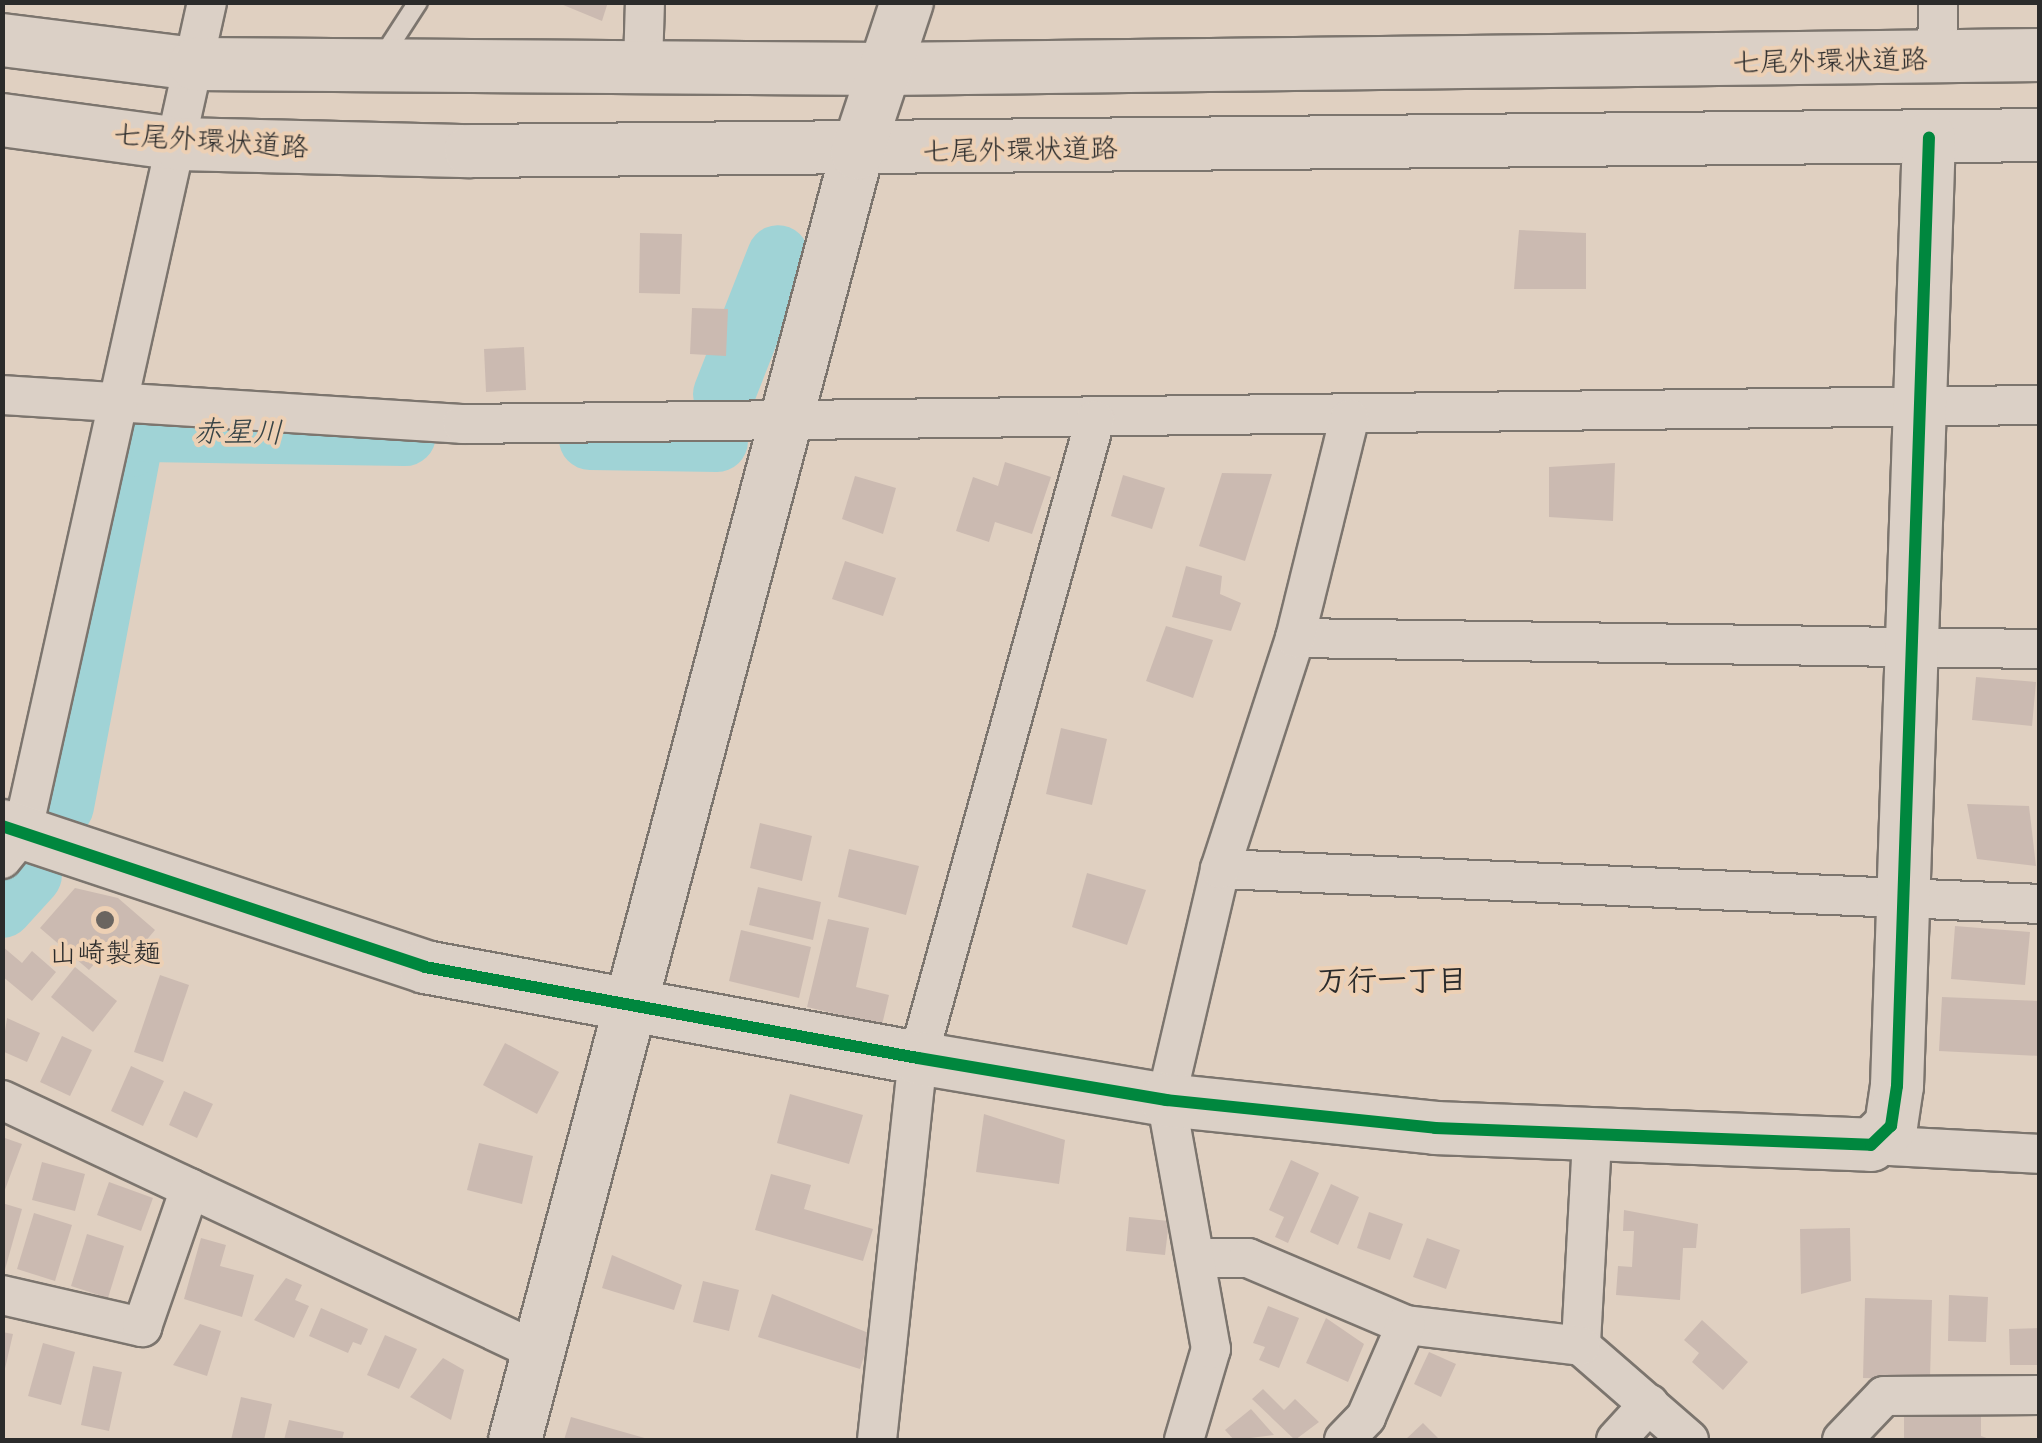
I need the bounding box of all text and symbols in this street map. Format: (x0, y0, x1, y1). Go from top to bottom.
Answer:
street label: 七尾外環状道路 (1732, 41, 1928, 79)
street label: 七尾外環状道路 (112, 116, 310, 164)
street label: 七尾外環状道路 (922, 130, 1118, 168)
water label: 赤星川 (193, 413, 283, 451)
marker: 山崎製麺 (94, 909, 116, 931)
place label: 山崎製麺 (49, 935, 161, 969)
district label: 万行一丁目 (1317, 962, 1467, 998)

